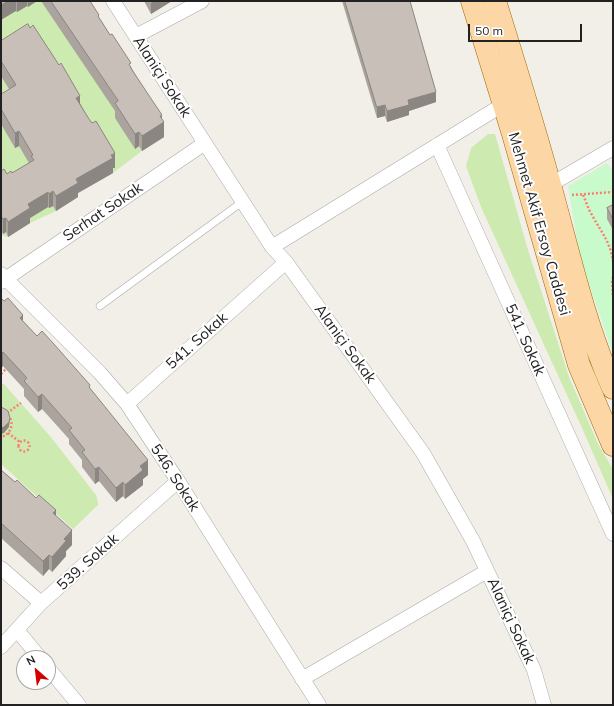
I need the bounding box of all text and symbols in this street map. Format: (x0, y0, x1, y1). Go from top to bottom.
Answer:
scale bar (470, 16, 584, 42)
text: 50 m (475, 23, 503, 38)
street label: Alaniçi Sokak (129, 33, 195, 121)
street label: Mehmet Akif Ersoy Caddesi (504, 130, 574, 318)
street label: Serhat Sokak (60, 179, 146, 245)
street label: Alaniçi Sokak (310, 301, 380, 387)
street label: 541. Sokak (501, 301, 549, 379)
street label: 541. Sokak (163, 309, 231, 373)
street label: 546. Sokak (147, 441, 203, 515)
street label: 539. Sokak (54, 530, 122, 594)
street label: Alaniçi Sokak (483, 575, 539, 667)
north arrow (16, 650, 56, 690)
text: N (24, 652, 38, 668)

